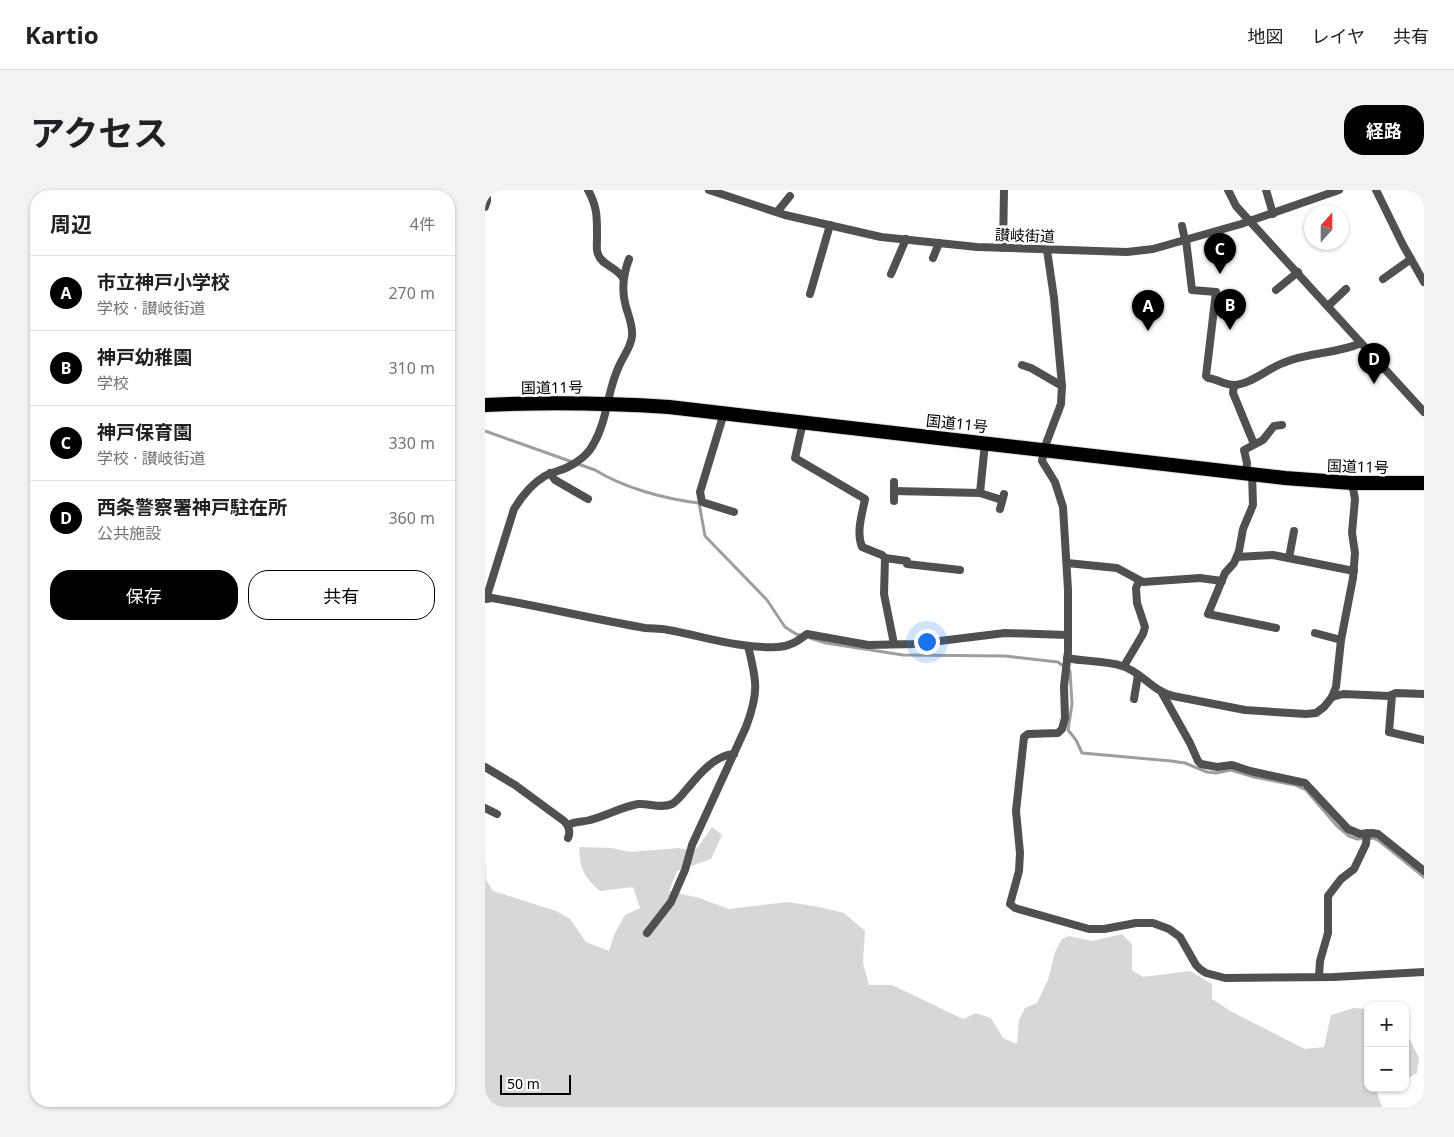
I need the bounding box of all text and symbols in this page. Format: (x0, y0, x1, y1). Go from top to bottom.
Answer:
text: Kartio (25, 18, 99, 51)
text: 地図 (1248, 24, 1284, 48)
text: レイヤ (1312, 24, 1365, 48)
text: 共有 (1393, 24, 1429, 48)
button: 経路 (1344, 105, 1424, 155)
text: アクセス (30, 109, 168, 156)
north arrow (1304, 205, 1349, 250)
text: 周辺 (50, 210, 92, 238)
text: 4件 (410, 213, 435, 235)
street label: 讃岐街道 (995, 224, 1055, 246)
pin: C (1204, 233, 1236, 274)
text: 市立神戸小学校 (97, 269, 230, 295)
text: A (60, 282, 72, 304)
text: 270 m (388, 282, 435, 304)
pin: B (1214, 289, 1246, 330)
pin: A (1132, 290, 1164, 331)
text: 学校 · 讃岐街道 (97, 297, 206, 319)
pin: D (1358, 343, 1390, 384)
text: 神戸幼稚園 (97, 344, 192, 370)
text: B (61, 357, 71, 379)
text: 310 m (388, 357, 435, 379)
text: 学校 (97, 372, 129, 394)
street label: 国道11号 (521, 376, 583, 398)
street label: 国道11号 (925, 410, 989, 436)
text: 神戸保育園 (97, 419, 192, 445)
text: C (61, 432, 71, 454)
text: 330 m (388, 432, 435, 454)
text: 学校 · 讃岐街道 (97, 447, 206, 469)
street label: 国道11号 (1327, 455, 1389, 477)
text: 西条警察署神戸駐在所 (97, 494, 287, 520)
text: D (60, 507, 72, 529)
text: 360 m (388, 507, 435, 529)
text: 公共施設 (97, 522, 161, 544)
button: 保存 (50, 570, 238, 620)
button: 共有 (248, 570, 435, 620)
your location (914, 629, 940, 655)
map controls (1364, 1002, 1409, 1092)
button: + (1364, 1002, 1409, 1047)
button: − (1364, 1047, 1409, 1092)
scale bar (500, 1072, 571, 1095)
text: 50 m (507, 1074, 540, 1093)

